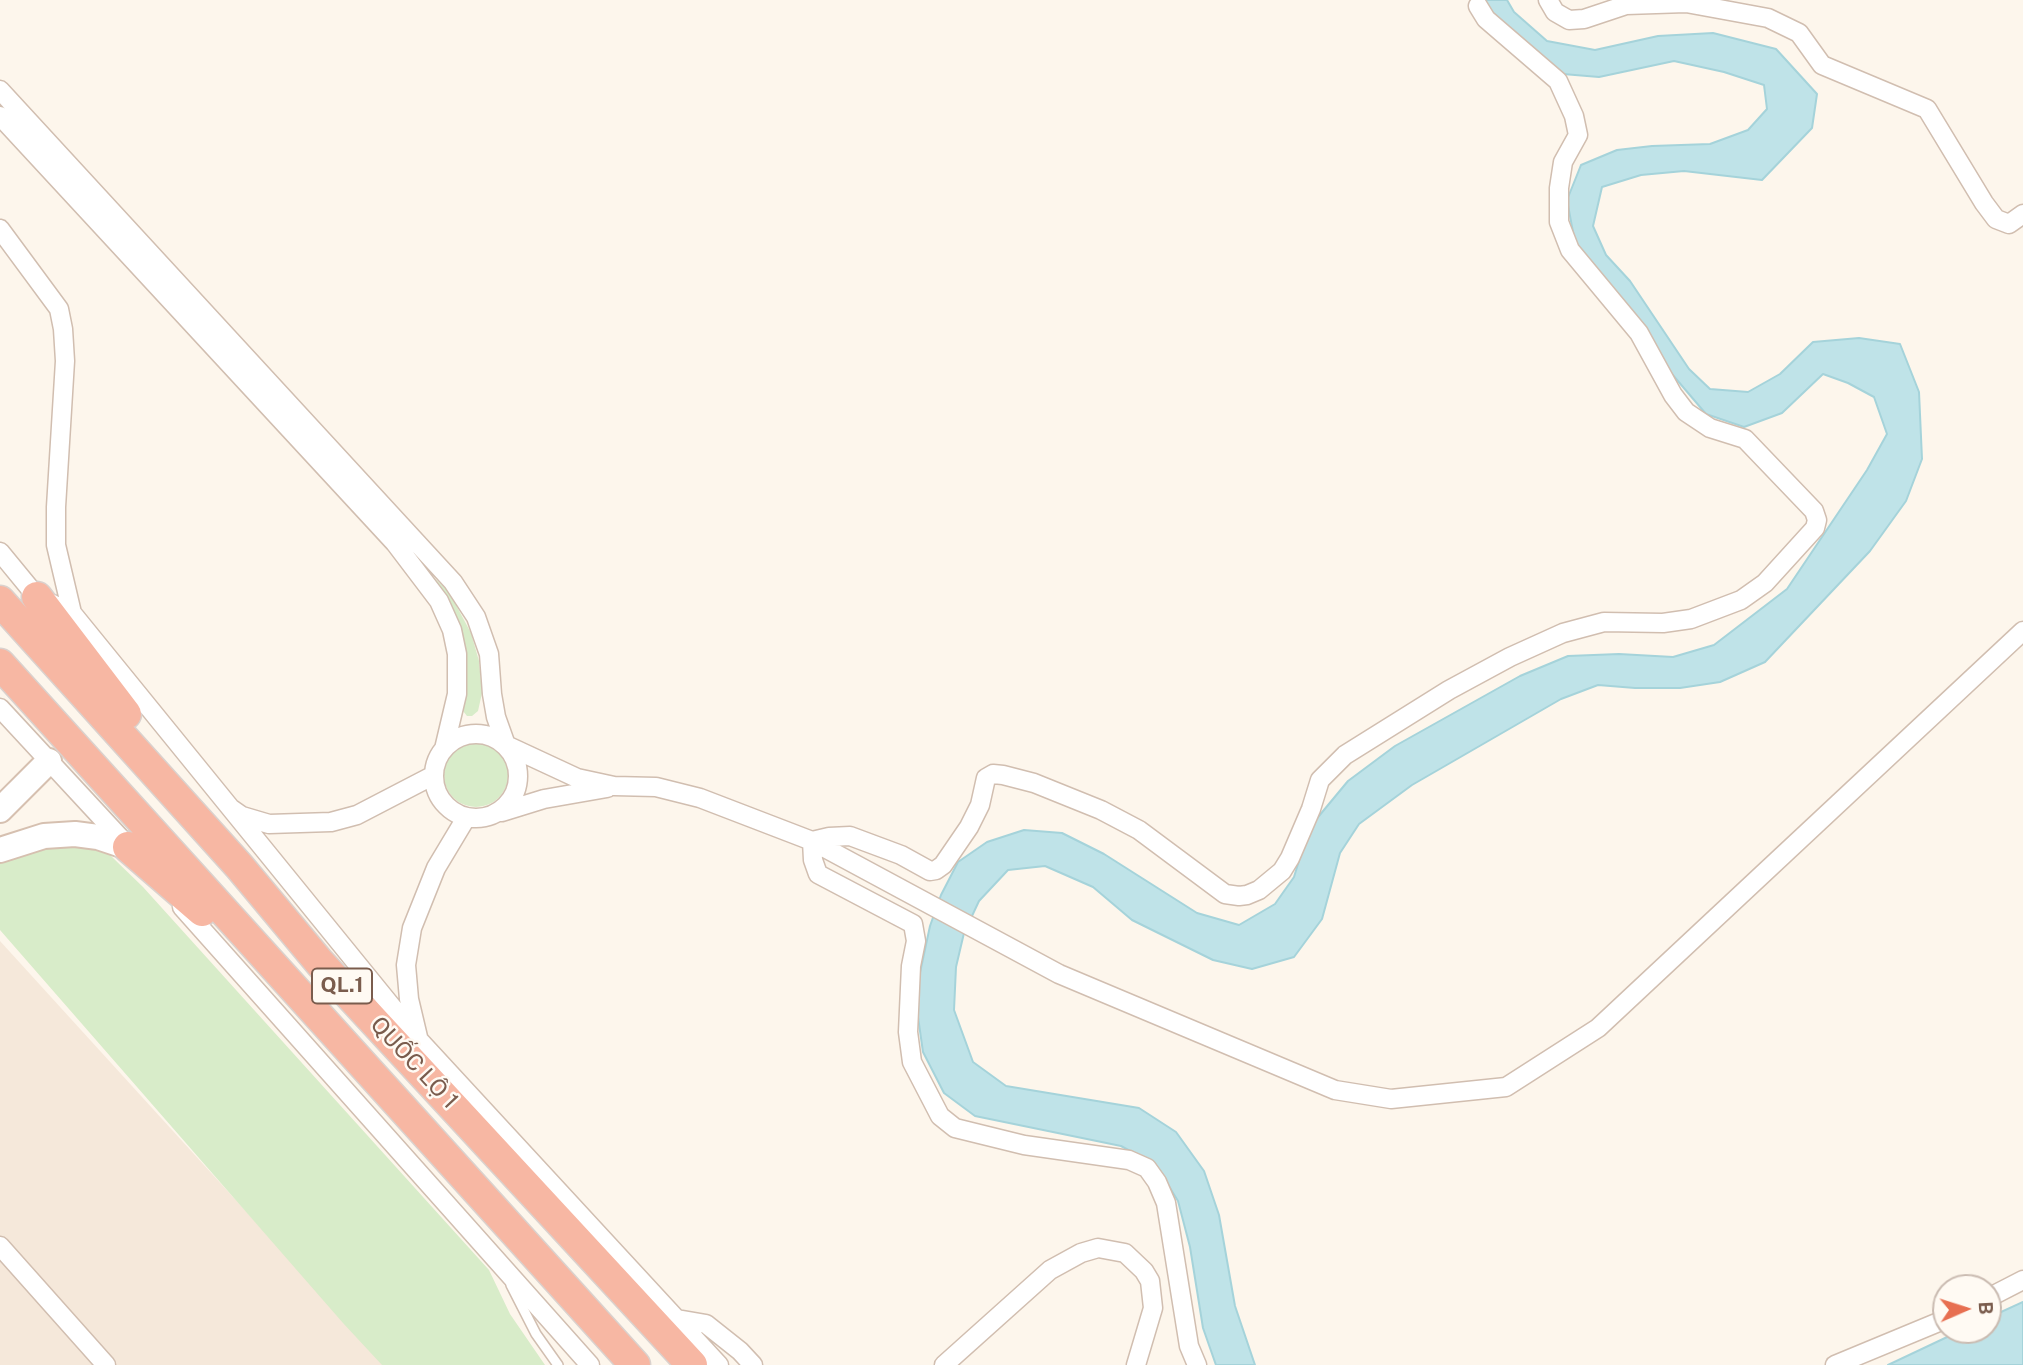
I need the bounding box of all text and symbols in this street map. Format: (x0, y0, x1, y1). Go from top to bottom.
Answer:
road number: QL.1 (312, 968, 372, 1004)
street label: QUỐC LỘ 1 (364, 1011, 464, 1115)
north arrow (1932, 1274, 2002, 1344)
text: B (1975, 1301, 1997, 1315)

